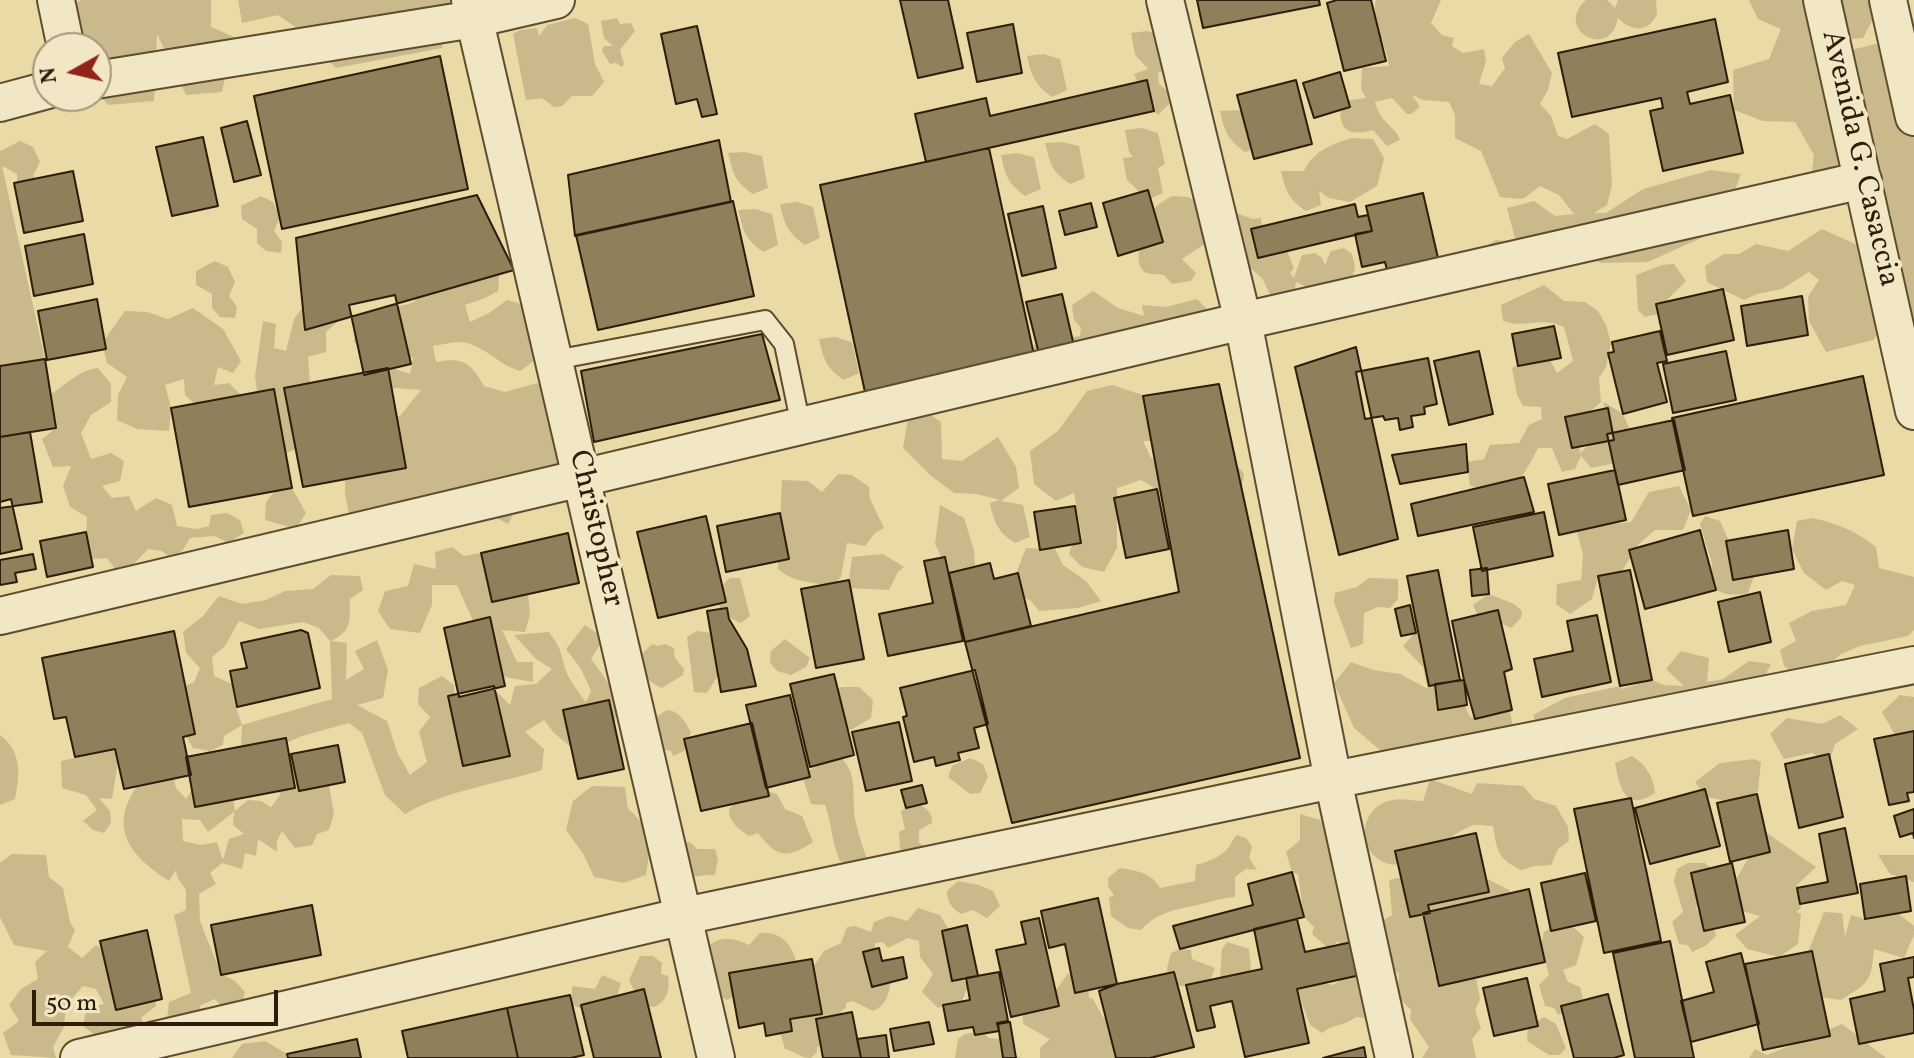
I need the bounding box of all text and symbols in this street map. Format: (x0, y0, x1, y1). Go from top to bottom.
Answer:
street label: Avenida G. Casaccia (1811, 27, 1905, 291)
north arrow (32, 32, 112, 112)
text: N (33, 65, 66, 85)
street label: Christopher (559, 447, 629, 611)
scale bar (36, 974, 282, 1024)
text: 50 m (46, 987, 98, 1021)

